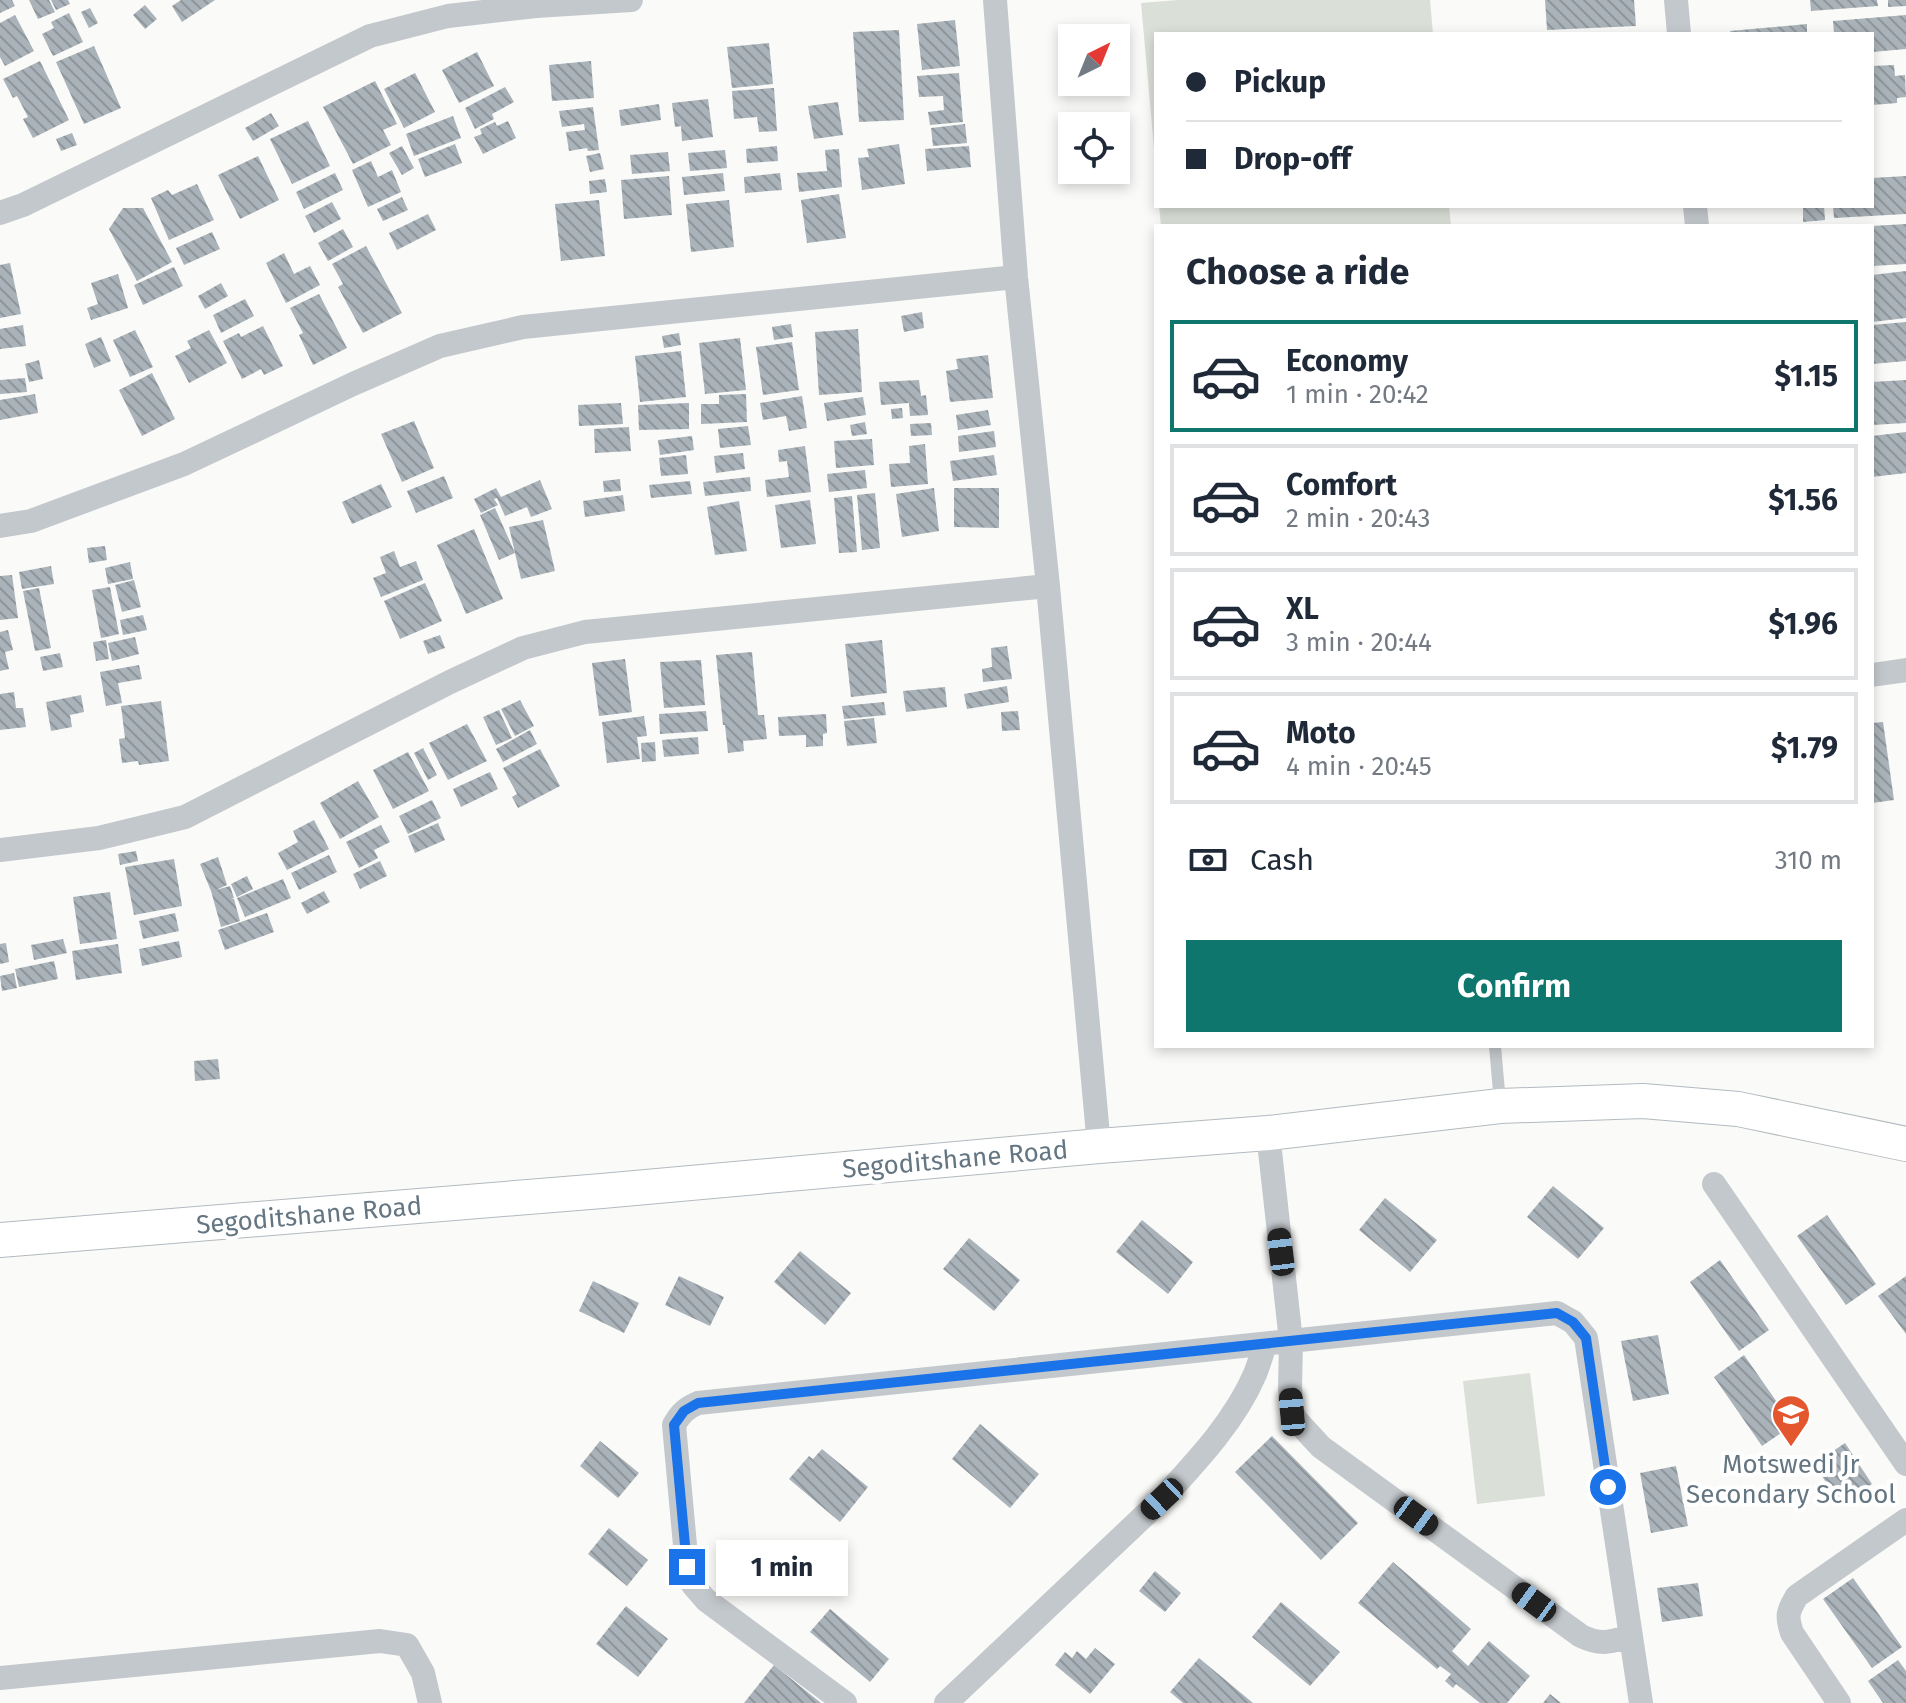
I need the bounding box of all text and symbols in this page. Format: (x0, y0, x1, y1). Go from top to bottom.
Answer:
north arrow (1058, 24, 1130, 96)
map controls (1058, 24, 1130, 184)
text: Pickup (1234, 64, 1326, 100)
button: locate (1058, 112, 1130, 184)
text: Drop-off (1234, 141, 1351, 177)
text: Choose a ride (1186, 250, 1409, 294)
icon: car (1190, 340, 1262, 412)
text: Economy (1286, 343, 1408, 379)
text: $1.15 (1774, 358, 1838, 394)
text: 1 min · 20:42 (1286, 379, 1429, 410)
icon: car (1190, 464, 1262, 536)
text: Comfort (1286, 467, 1397, 503)
text: $1.56 (1768, 482, 1838, 518)
text: 2 min · 20:43 (1286, 503, 1430, 534)
icon: car (1190, 588, 1262, 660)
text: XL (1286, 591, 1319, 627)
text: $1.96 (1768, 606, 1838, 642)
text: 3 min · 20:44 (1286, 627, 1432, 658)
icon: car (1190, 712, 1262, 784)
text: Moto (1286, 715, 1356, 751)
text: $1.79 (1771, 730, 1838, 766)
text: 4 min · 20:45 (1286, 751, 1432, 782)
icon: cash (1186, 838, 1230, 882)
text: Cash (1250, 842, 1314, 878)
text: 310 m (1775, 845, 1842, 876)
button: Confirm (1186, 940, 1842, 1032)
street label: Segoditshane Road (841, 1134, 1069, 1185)
street label: Segoditshane Road (195, 1190, 423, 1241)
car (1266, 1227, 1296, 1277)
car (1278, 1387, 1306, 1437)
school or university icon: Motswedi Jr Secondary School (1770, 1393, 1812, 1448)
place label: Motswedi Jr Secondary School (1686, 1449, 1896, 1510)
route start (1590, 1469, 1626, 1505)
car (1136, 1474, 1188, 1524)
car (1390, 1492, 1442, 1540)
callout: 1 min (715, 1539, 847, 1595)
route end (669, 1549, 705, 1585)
text: 1 min (751, 1552, 813, 1583)
car (1508, 1578, 1560, 1626)

